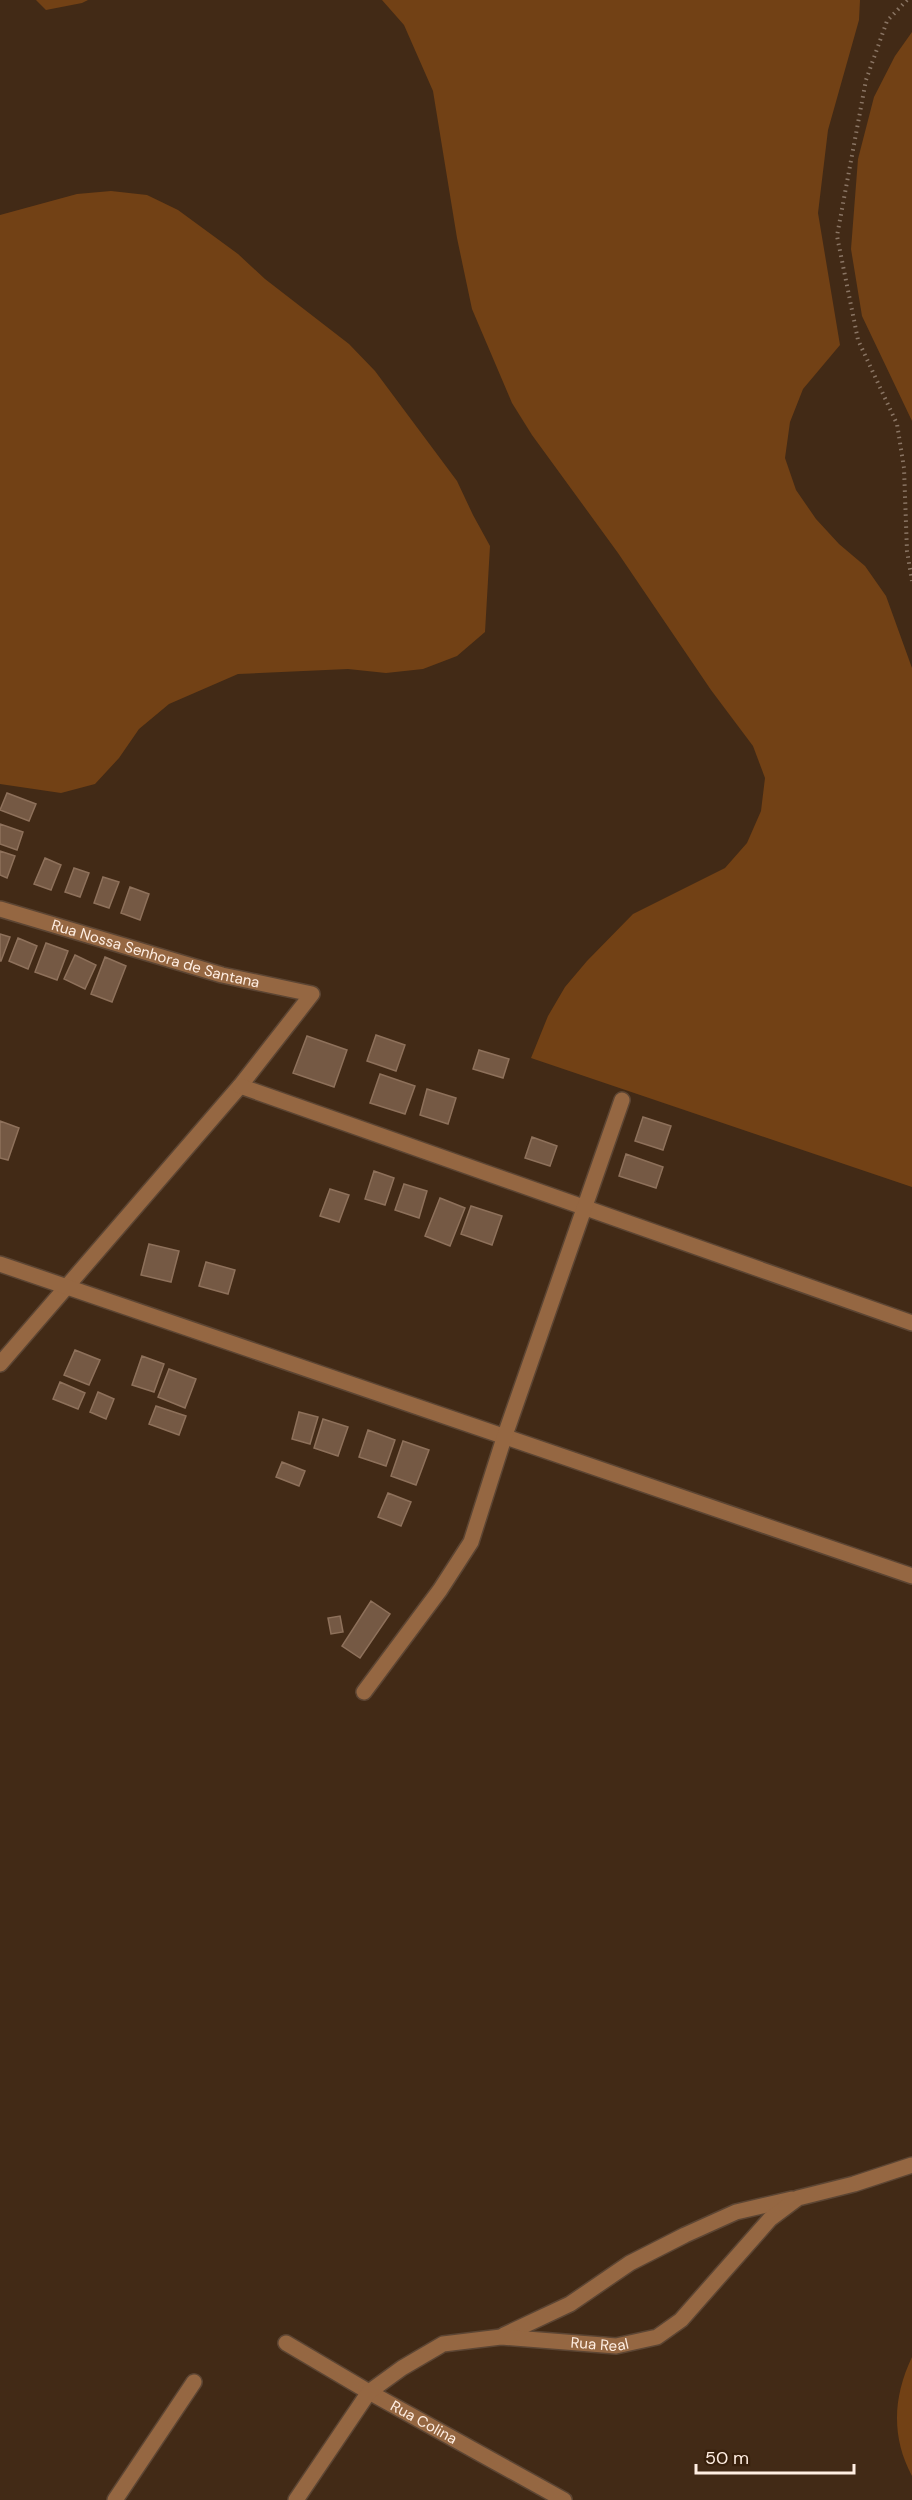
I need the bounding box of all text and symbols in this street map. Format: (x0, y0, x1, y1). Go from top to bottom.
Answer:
street label: Rua Nossa Senhora de Santana (49, 915, 261, 993)
street label: Rua Real (570, 2332, 631, 2356)
street label: Rua Colina (387, 2396, 461, 2449)
scale bar (696, 2437, 854, 2475)
text: 50 m (705, 2446, 749, 2470)

